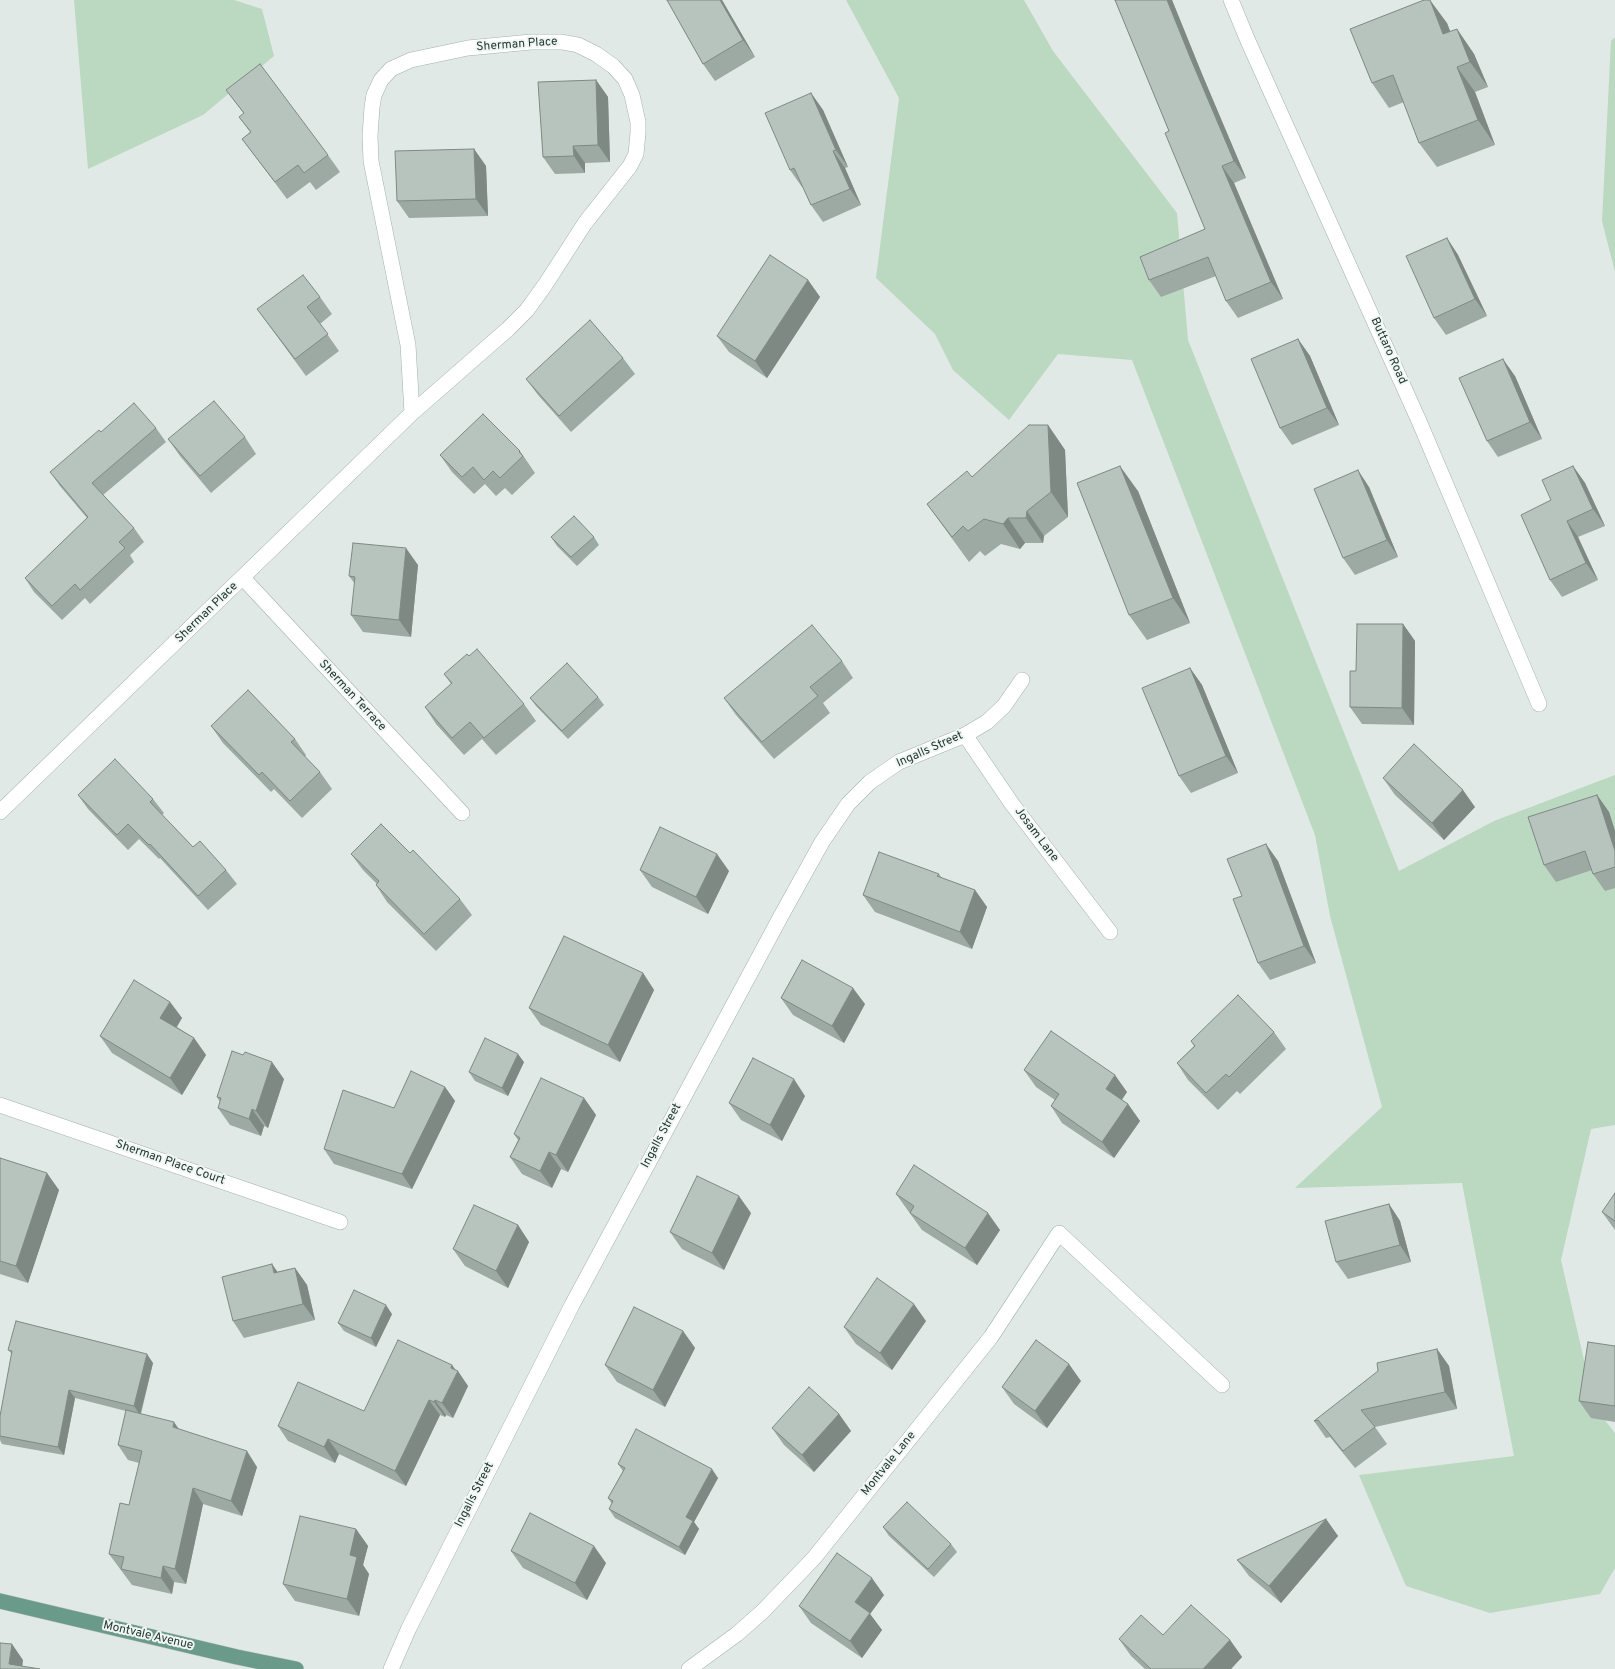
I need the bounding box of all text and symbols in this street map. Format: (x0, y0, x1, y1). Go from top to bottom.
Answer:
street label: Sherman Place (476, 35, 558, 55)
street label: Buttaro Road (1367, 315, 1409, 387)
street label: Sherman Place (173, 580, 241, 646)
street label: Sherman Terrace (315, 657, 389, 735)
street label: Ingalls Street (895, 729, 965, 771)
street label: Josam Lane (1011, 805, 1061, 865)
street label: Ingalls Street (639, 1101, 685, 1171)
street label: Sherman Place Court (113, 1137, 227, 1189)
street label: Montvale Lane (859, 1429, 919, 1499)
street label: Ingalls Street (452, 1460, 498, 1530)
street label: Montvale Avenue (102, 1619, 194, 1653)

